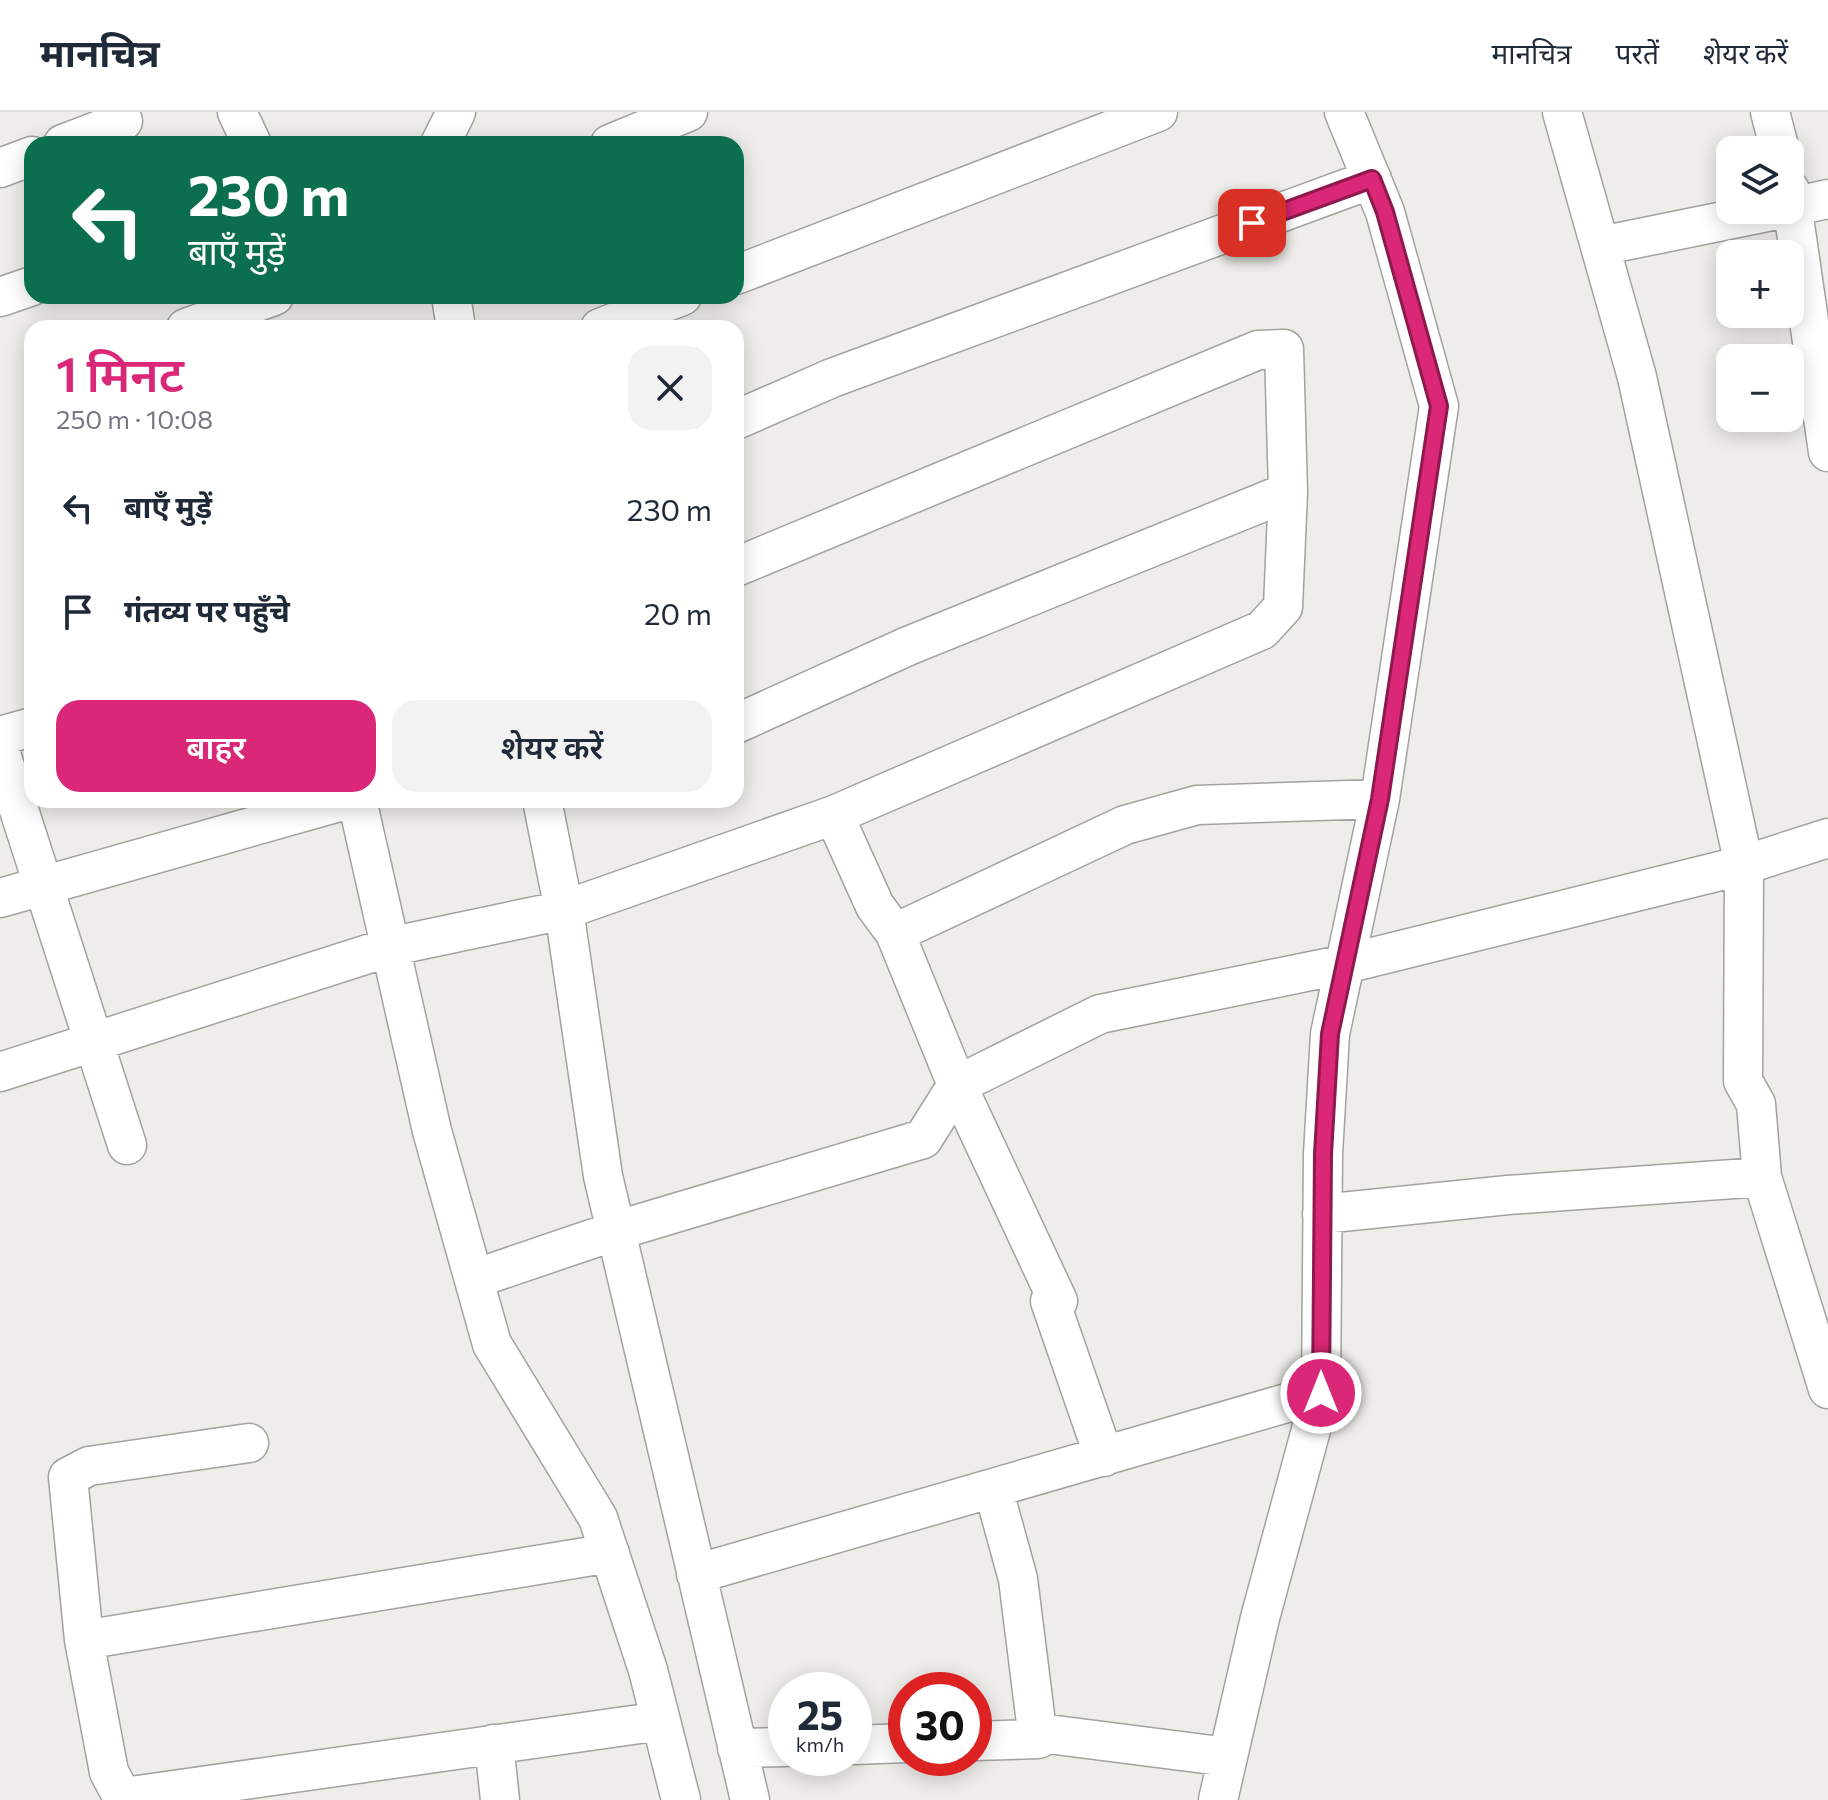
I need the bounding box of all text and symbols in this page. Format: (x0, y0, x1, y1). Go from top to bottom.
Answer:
text: मानचित्र (40, 28, 160, 75)
text: मानचित्र (1492, 36, 1572, 70)
text: परतें (1616, 36, 1659, 70)
text: शेयर करें (1703, 36, 1788, 70)
map controls (1716, 136, 1804, 432)
button: layers (1716, 136, 1804, 224)
text: 230 m (188, 159, 349, 228)
icon: left (56, 168, 160, 272)
pin (1218, 189, 1286, 257)
icon: arrive (1230, 201, 1274, 245)
text: बाएँ मुड़ें (188, 228, 285, 272)
button: + (1716, 240, 1804, 328)
text: 1 मिनट (56, 343, 184, 402)
button: − (1716, 344, 1804, 432)
button: close (628, 346, 712, 430)
text: 250 m · 10:08 (56, 403, 213, 434)
icon: left (56, 486, 100, 530)
text: बाएँ मुड़ें (124, 487, 212, 524)
text: 230 m (627, 490, 712, 527)
icon: arrive (56, 590, 100, 634)
text: गंतव्य पर पहुँचे (124, 591, 290, 628)
text: 20 m (644, 594, 712, 631)
button: बाहर (56, 700, 376, 792)
button: शेयर करें (392, 700, 712, 792)
position arrow (1279, 1351, 1363, 1435)
speed limit sign: 30 (888, 1672, 992, 1776)
text: 25 (797, 1689, 843, 1738)
text: km/h (796, 1732, 844, 1756)

